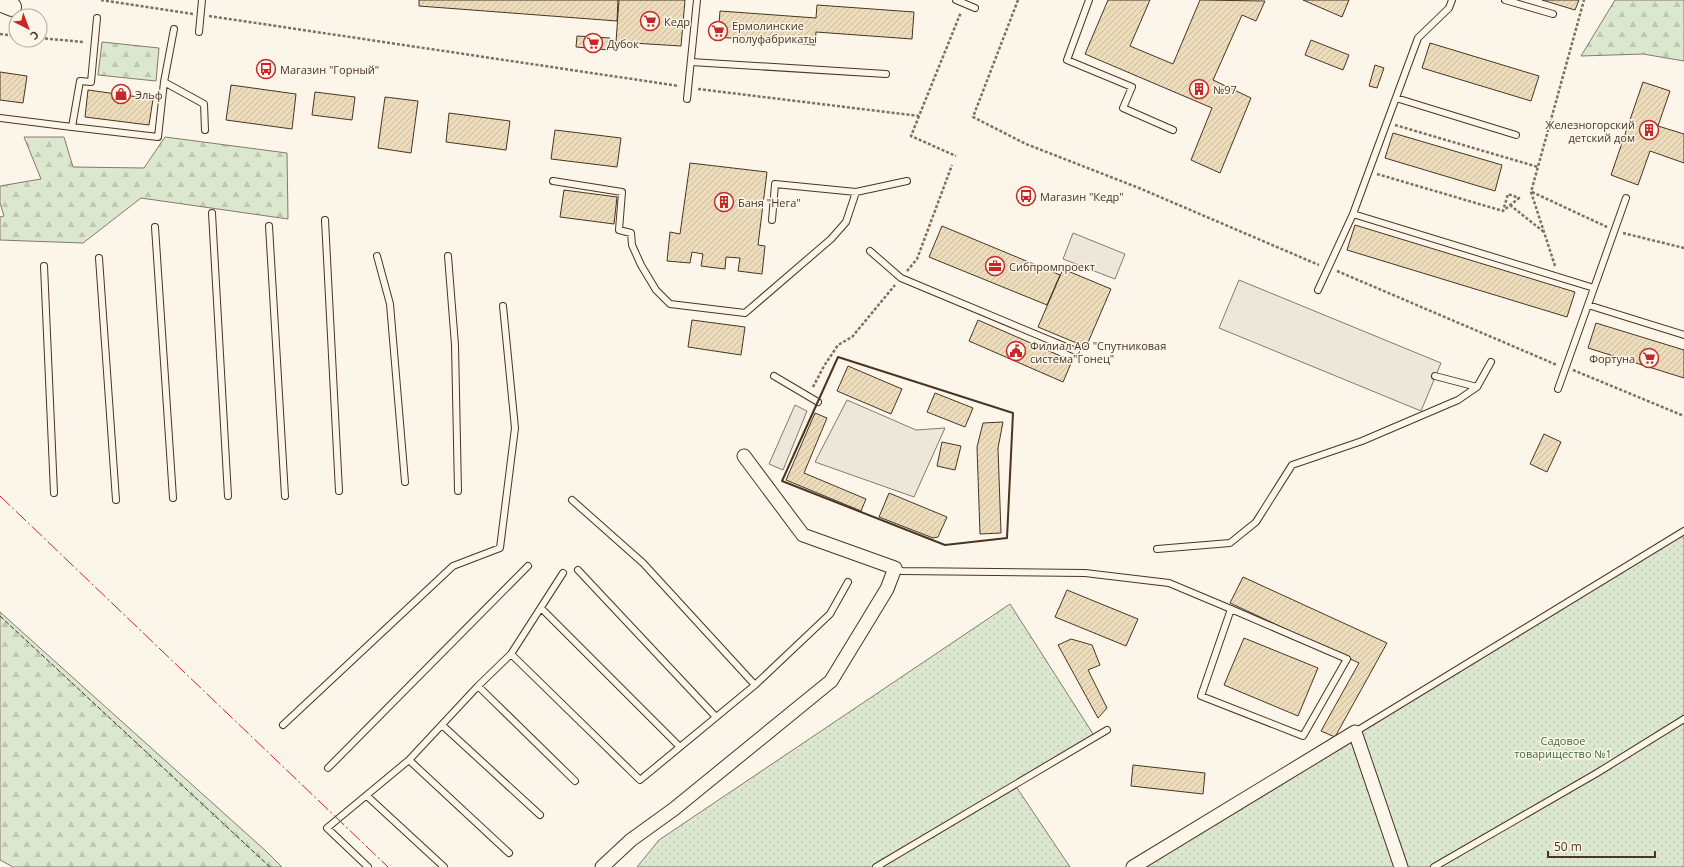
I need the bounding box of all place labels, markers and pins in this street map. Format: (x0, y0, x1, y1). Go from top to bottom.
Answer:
supermarket icon: Кедр (639, 10, 661, 32)
place label: Кедр (664, 14, 690, 29)
place label: Ермолинские полуфабрикаты (732, 18, 817, 46)
supermarket icon: Ермолинские полуфабрикаты (707, 20, 729, 42)
supermarket icon: Дубок (582, 32, 604, 54)
place label: Дубок (607, 36, 639, 51)
bus stop icon: Магазин "Горный" (255, 58, 277, 80)
place label: Магазин "Горный" (280, 62, 379, 77)
building icon: №97 (1188, 78, 1210, 100)
place label: №97 (1213, 82, 1237, 97)
shop icon: Эльф (110, 83, 132, 105)
place label: Эльф (135, 87, 163, 102)
place label: Железногорский детский дом (1545, 117, 1635, 145)
building icon: Железногорский детский дом (1638, 119, 1660, 141)
bus stop icon: Магазин "Кедр" (1015, 185, 1037, 207)
place label: Магазин "Кедр" (1040, 189, 1124, 204)
building icon: Баня "Нега" (713, 191, 735, 213)
place label: Баня "Нега" (738, 195, 801, 210)
office icon: Сибпромпроект (984, 255, 1006, 277)
place label: Сибпромпроект (1009, 259, 1095, 274)
place label: Филиал АО "Спутниковая система"Гонец" (1030, 338, 1166, 366)
public building icon: Филиал АО "Спутниковая система"Гонец" (1005, 340, 1027, 362)
supermarket icon: Фортуна (1638, 347, 1660, 369)
place label: Фортуна (1589, 351, 1635, 366)

